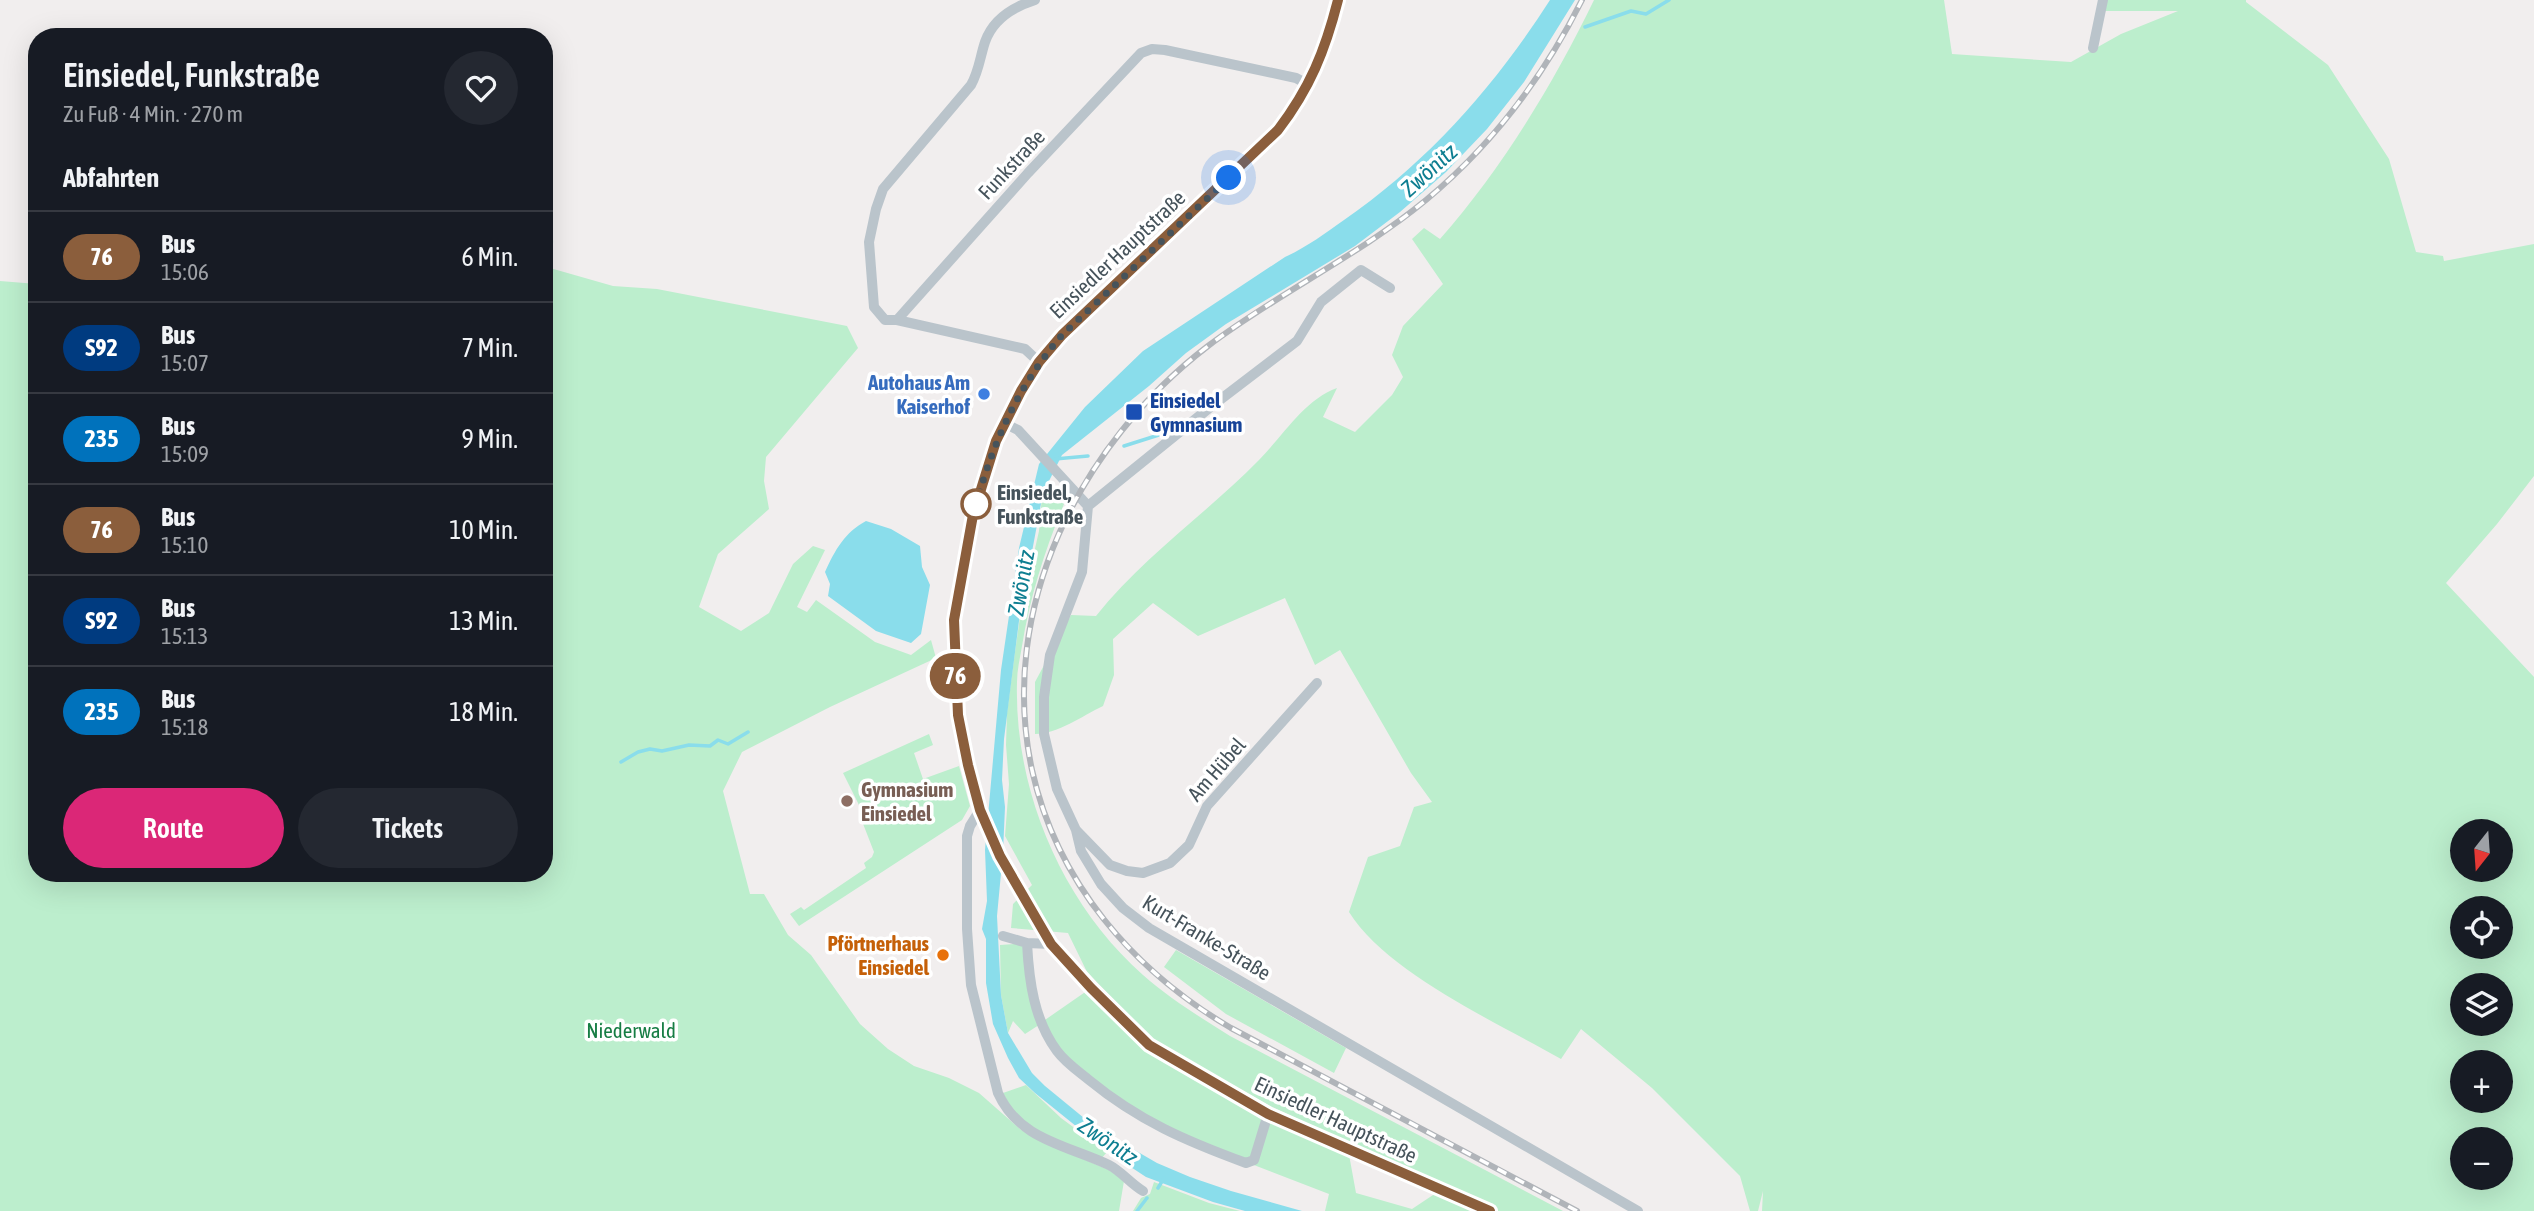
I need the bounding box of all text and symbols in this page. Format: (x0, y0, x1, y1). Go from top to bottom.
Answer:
button: heart (444, 51, 518, 125)
text: Einsiedel, Funkstraße (63, 56, 320, 94)
text: Zu Fuß · 4 Min. · 270 m (63, 101, 243, 127)
street label: Funkstraße (973, 124, 1049, 204)
water label: Zwönitz (1396, 138, 1463, 202)
your location (1211, 160, 1246, 195)
text: Abfahrten (63, 163, 159, 193)
street label: Einsiedler Hauptstraße (1044, 185, 1190, 323)
text: Bus (161, 229, 195, 259)
text: 6 Min. (462, 242, 518, 272)
text: 76 (90, 243, 113, 270)
text: 15:06 (161, 259, 209, 285)
text: Bus (161, 320, 195, 350)
text: 7 Min. (462, 333, 518, 363)
text: S92 (85, 334, 118, 361)
text: 15:07 (161, 350, 209, 376)
place label: Autohaus Am Kaiserhof (867, 370, 970, 418)
marker: Autohaus Am Kaiserhof (976, 386, 992, 402)
place label: Einsiedel Gymnasium (1150, 388, 1242, 436)
marker: Einsiedel Gymnasium (1124, 402, 1144, 422)
text: Bus (161, 411, 195, 441)
text: 9 Min. (462, 424, 518, 454)
text: 235 (85, 425, 118, 452)
text: 15:09 (161, 441, 209, 467)
place label: Einsiedel, Funkstraße (997, 480, 1083, 528)
marker: Einsiedel, Funkstraße (961, 489, 991, 519)
text: Bus (161, 502, 195, 532)
text: 10 Min. (449, 515, 518, 545)
text: 76 (90, 516, 113, 543)
text: 15:10 (161, 532, 208, 558)
water label: Zwönitz (1002, 548, 1040, 618)
text: Bus (161, 593, 195, 623)
text: 13 Min. (449, 606, 518, 636)
text: S92 (85, 607, 118, 634)
text: 15:13 (161, 623, 208, 649)
line badge: 76 (923, 653, 986, 699)
text: 76 (944, 662, 966, 689)
text: Bus (161, 684, 195, 714)
text: 18 Min. (449, 697, 518, 727)
text: 235 (85, 698, 118, 725)
text: 15:18 (161, 714, 208, 740)
street label: Am Hübel (1182, 732, 1250, 805)
place label: Gymnasium Einsiedel (861, 777, 953, 825)
button: Route (63, 788, 284, 868)
button: Tickets (298, 788, 518, 868)
marker: Gymnasium Einsiedel (839, 793, 855, 809)
north arrow (2450, 819, 2513, 882)
map controls (2450, 819, 2513, 1190)
street label: Kurt-Franke-Straße (1139, 889, 1275, 985)
button: locate (2450, 896, 2513, 959)
place label: Pförtnerhaus Einsiedel (828, 931, 930, 979)
marker: Pförtnerhaus Einsiedel (935, 947, 951, 963)
button: layers (2450, 973, 2513, 1036)
park label: Niederwald (586, 1018, 676, 1042)
button: + (2450, 1050, 2513, 1113)
street label: Einsiedler Hauptstraße (1251, 1071, 1421, 1167)
water label: Zwönitz (1073, 1112, 1143, 1171)
button: − (2450, 1127, 2513, 1190)

